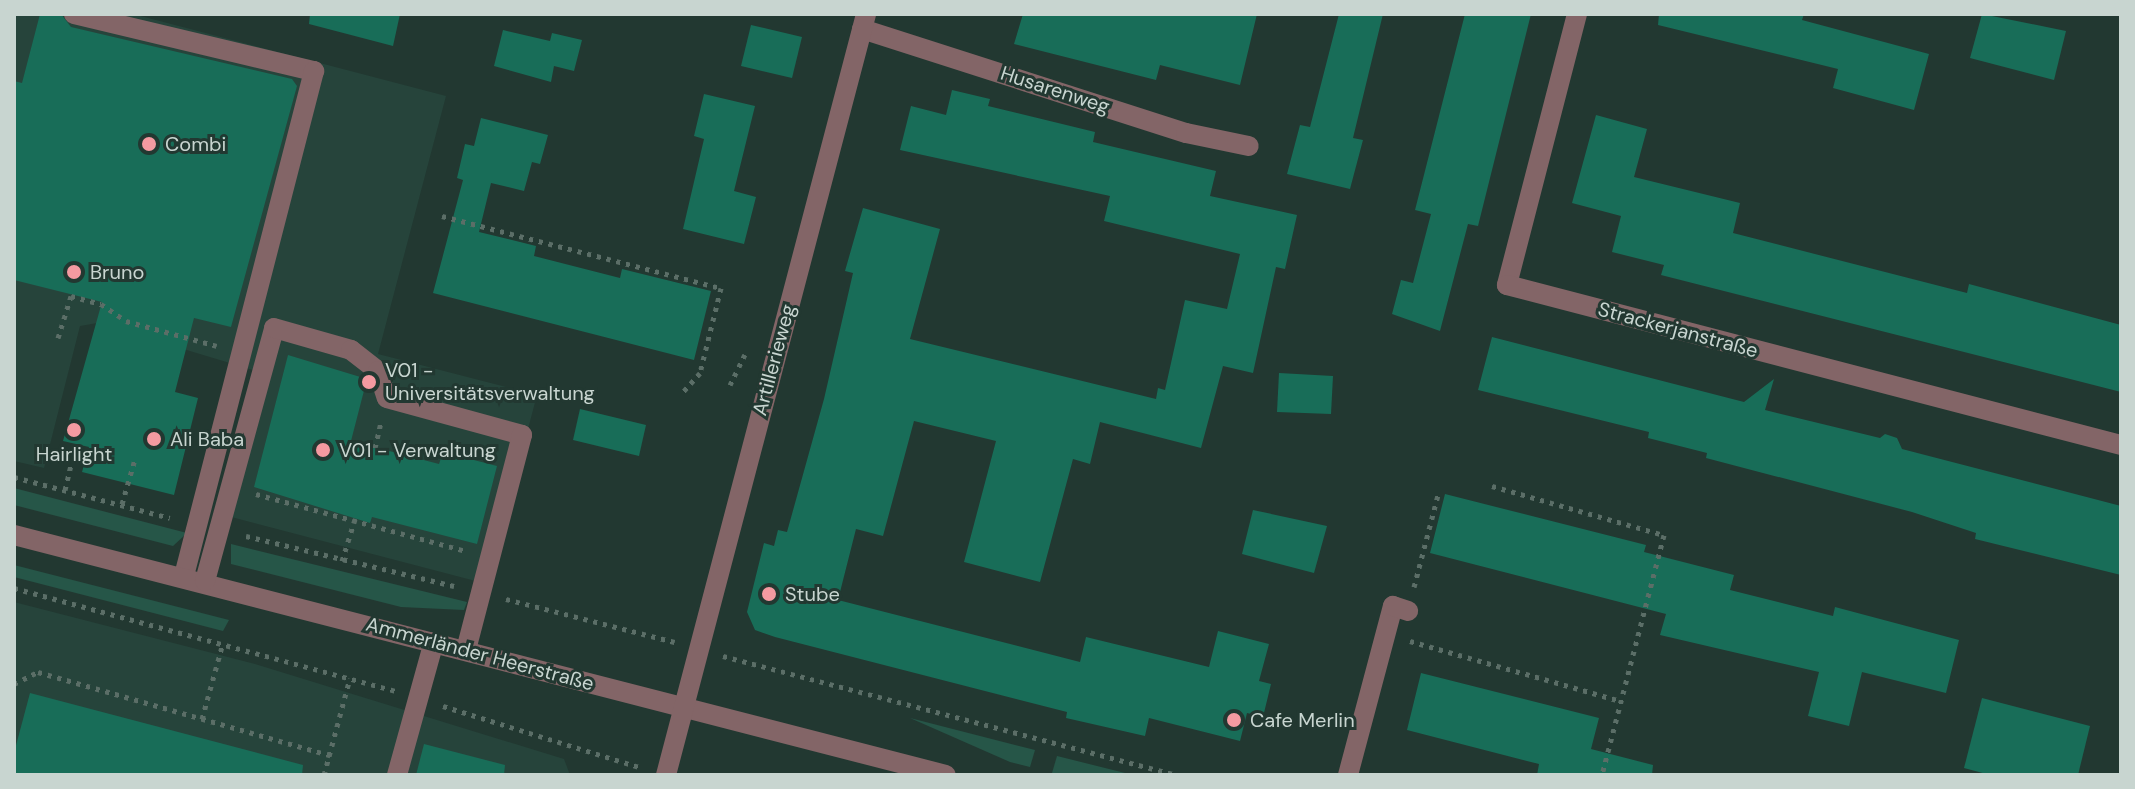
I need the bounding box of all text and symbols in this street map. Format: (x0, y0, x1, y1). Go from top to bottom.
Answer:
street label: Husarenweg (997, 61, 1113, 119)
place label: Combi (165, 132, 226, 156)
marker: Combi (140, 135, 158, 153)
place label: Bruno (90, 260, 144, 284)
marker: Bruno (65, 263, 83, 281)
street label: Strackerjanstraße (1595, 297, 1761, 363)
street label: Artillerieweg (748, 302, 800, 418)
place label: V01 - Universitätsverwaltung (385, 358, 595, 405)
marker: V01 - Universitätsverwaltung (360, 373, 378, 391)
marker: Hairlight (65, 421, 83, 439)
place label: Ali Baba (170, 427, 244, 451)
marker: Ali Baba (145, 430, 163, 448)
place label: V01 - Verwaltung (339, 438, 496, 462)
marker: V01 - Verwaltung (314, 441, 332, 459)
place label: Hairlight (36, 442, 112, 466)
place label: Stube (785, 582, 840, 606)
marker: Stube (760, 585, 778, 603)
street label: Ammerländer Heerstraße (363, 612, 597, 696)
place label: Cafe Merlin (1250, 708, 1355, 732)
marker: Cafe Merlin (1225, 711, 1243, 729)

